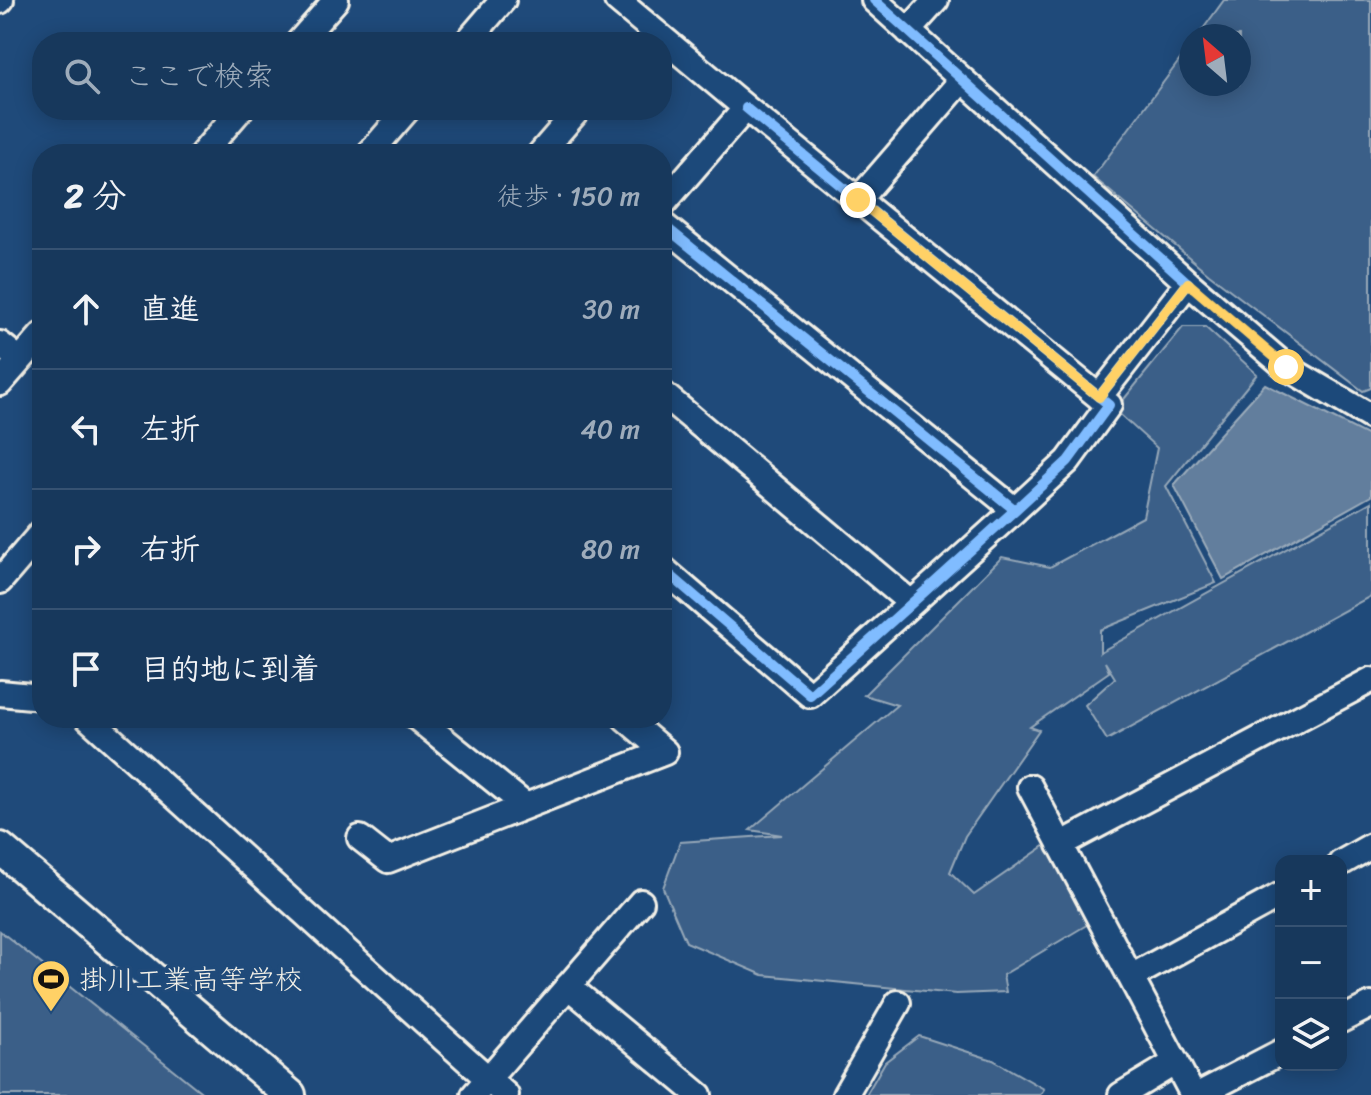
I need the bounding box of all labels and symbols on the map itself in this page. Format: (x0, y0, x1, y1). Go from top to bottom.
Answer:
north arrow (1179, 24, 1251, 96)
route end (840, 182, 876, 218)
route start (1268, 349, 1304, 385)
place label: 掛川工業高等学校 (79, 955, 303, 1004)
sports icon: 掛川工業高等学校 (30, 958, 72, 1013)

